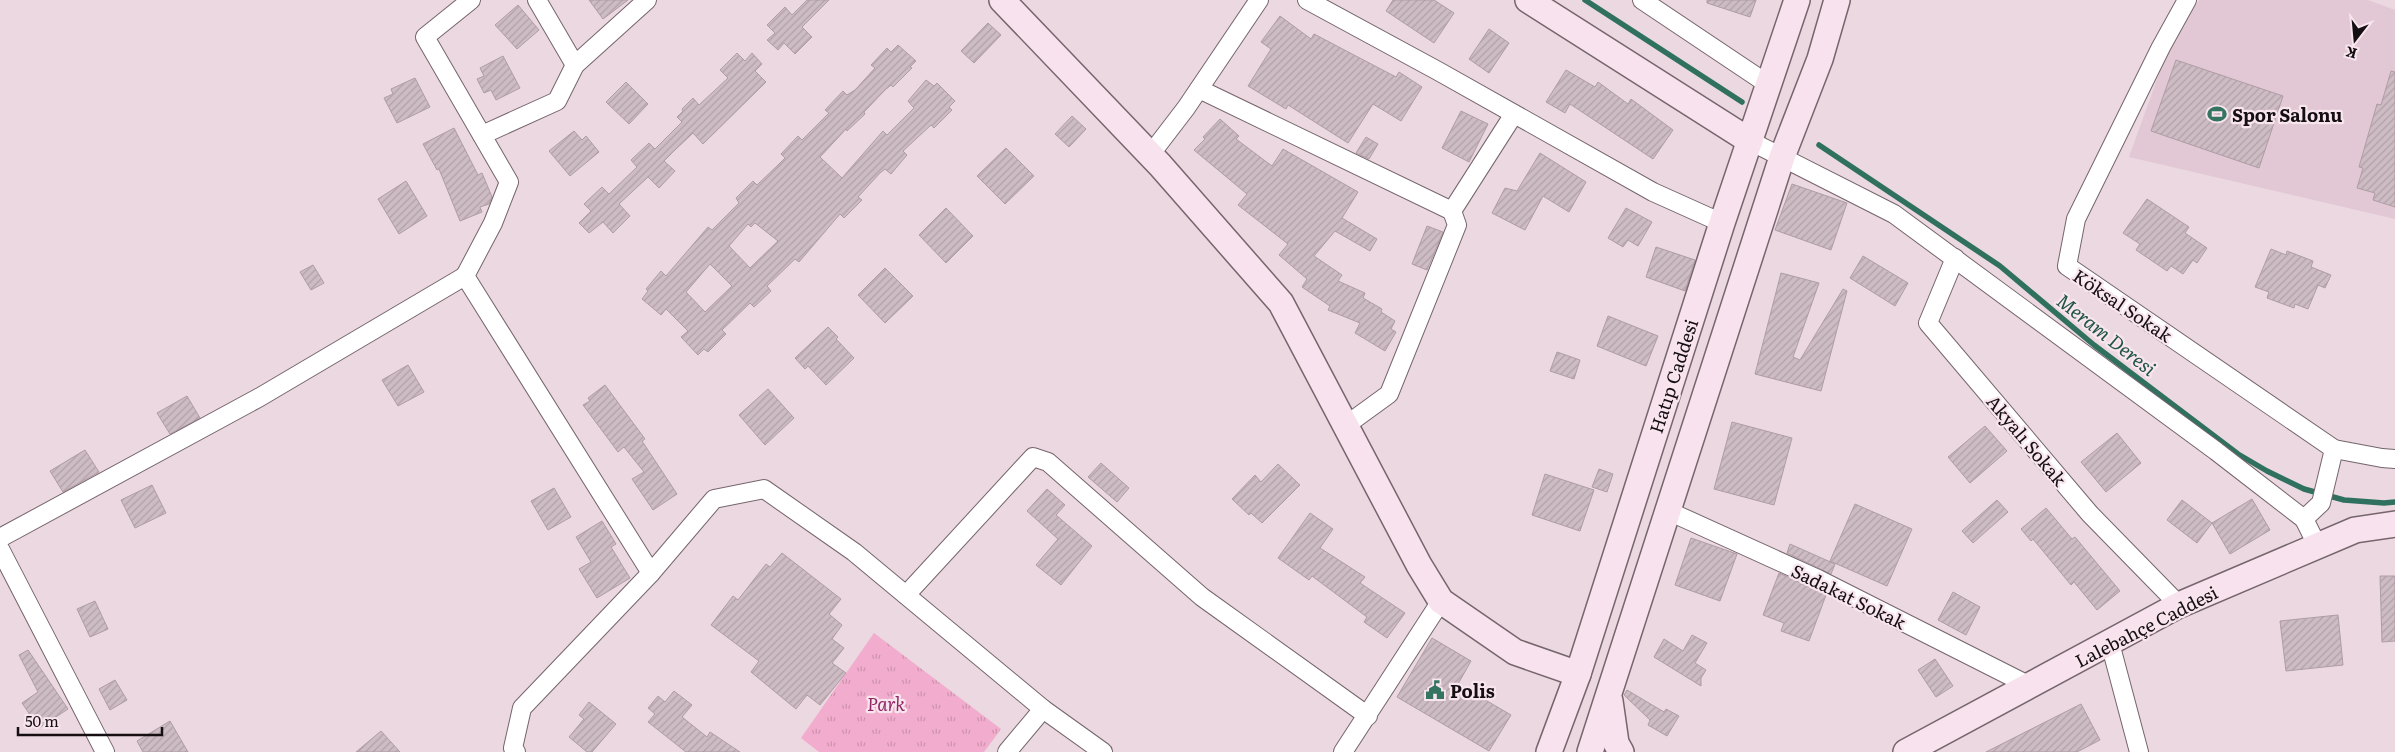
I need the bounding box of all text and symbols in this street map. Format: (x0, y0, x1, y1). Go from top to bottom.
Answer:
north arrow (2330, 15, 2380, 65)
text: K (2343, 42, 2359, 65)
place label: Spor Salonu (2232, 101, 2342, 128)
sports icon: Spor Salonu (2206, 103, 2228, 125)
street label: Köksal Sokak (2068, 262, 2179, 349)
water label: Meram Deresi (2051, 286, 2163, 382)
street label: Hatıp Caddesi (1642, 315, 1704, 437)
street label: Akyalı Sokak (1981, 388, 2074, 492)
street label: Sadakat Sokak (1787, 557, 1912, 636)
street label: Lalebahçe Caddesi (2070, 578, 2222, 674)
place label: Polis (1450, 677, 1495, 704)
public building icon: Polis (1424, 679, 1446, 701)
park label: Park (867, 690, 905, 717)
scale bar (18, 704, 161, 736)
text: 50 m (25, 709, 59, 732)

